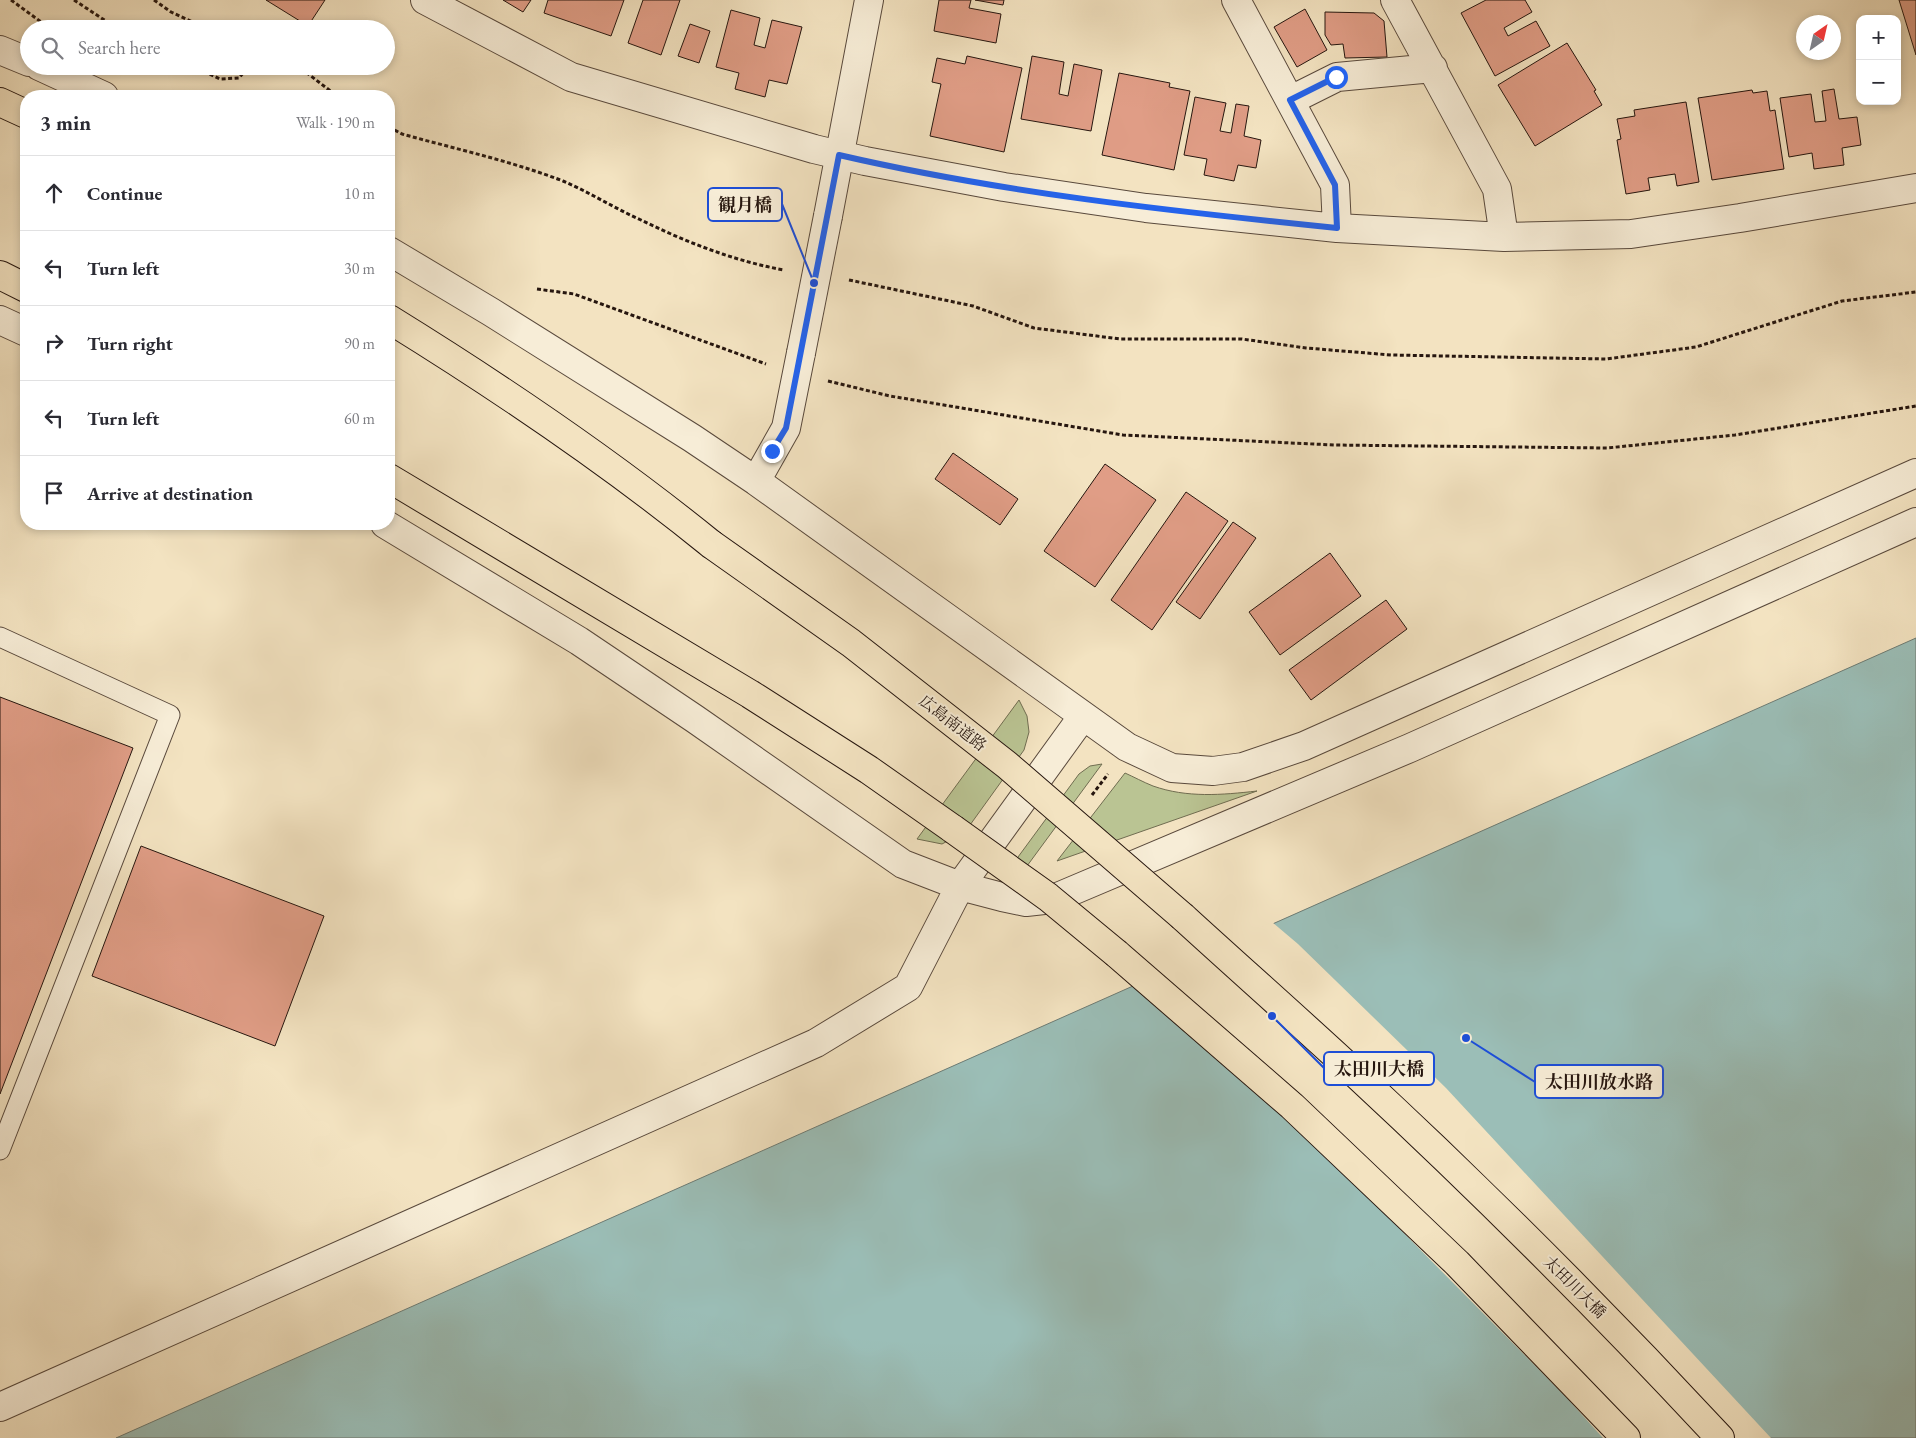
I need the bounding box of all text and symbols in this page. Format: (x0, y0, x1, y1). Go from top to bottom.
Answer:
north arrow (1796, 15, 1841, 60)
map controls (1856, 15, 1901, 105)
button: + (1856, 15, 1901, 60)
search box (20, 20, 395, 75)
icon: search (38, 34, 66, 62)
text: Search here (78, 35, 160, 60)
button: − (1856, 60, 1901, 105)
route start (1325, 66, 1348, 89)
text: 3 min (40, 109, 91, 136)
text: Walk · 190 m (296, 112, 375, 133)
icon: ahead (40, 179, 68, 207)
text: Continue (87, 181, 162, 206)
text: 10 m (344, 183, 375, 204)
callout: 観月橋 (708, 188, 782, 221)
text: 観月橋 (718, 193, 772, 216)
icon: left (40, 254, 68, 282)
text: Turn left (87, 256, 159, 281)
text: 30 m (344, 258, 375, 279)
icon: right (40, 329, 68, 357)
text: Turn right (87, 331, 173, 356)
text: 90 m (344, 333, 375, 354)
icon: left (40, 404, 68, 432)
text: Turn left (87, 406, 159, 431)
text: 60 m (344, 408, 375, 429)
route end (761, 440, 784, 463)
icon: arrive (40, 479, 68, 507)
text: Arrive at destination (87, 481, 253, 506)
street label: 広島南道路 (915, 690, 991, 756)
callout: 太田川大橋 (1324, 1052, 1434, 1085)
text: 太田川大橋 (1334, 1057, 1424, 1080)
callout: 太田川放水路 (1535, 1065, 1663, 1098)
text: 太田川放水路 (1545, 1070, 1653, 1093)
street label: 太田川大橋 (1539, 1251, 1611, 1323)

